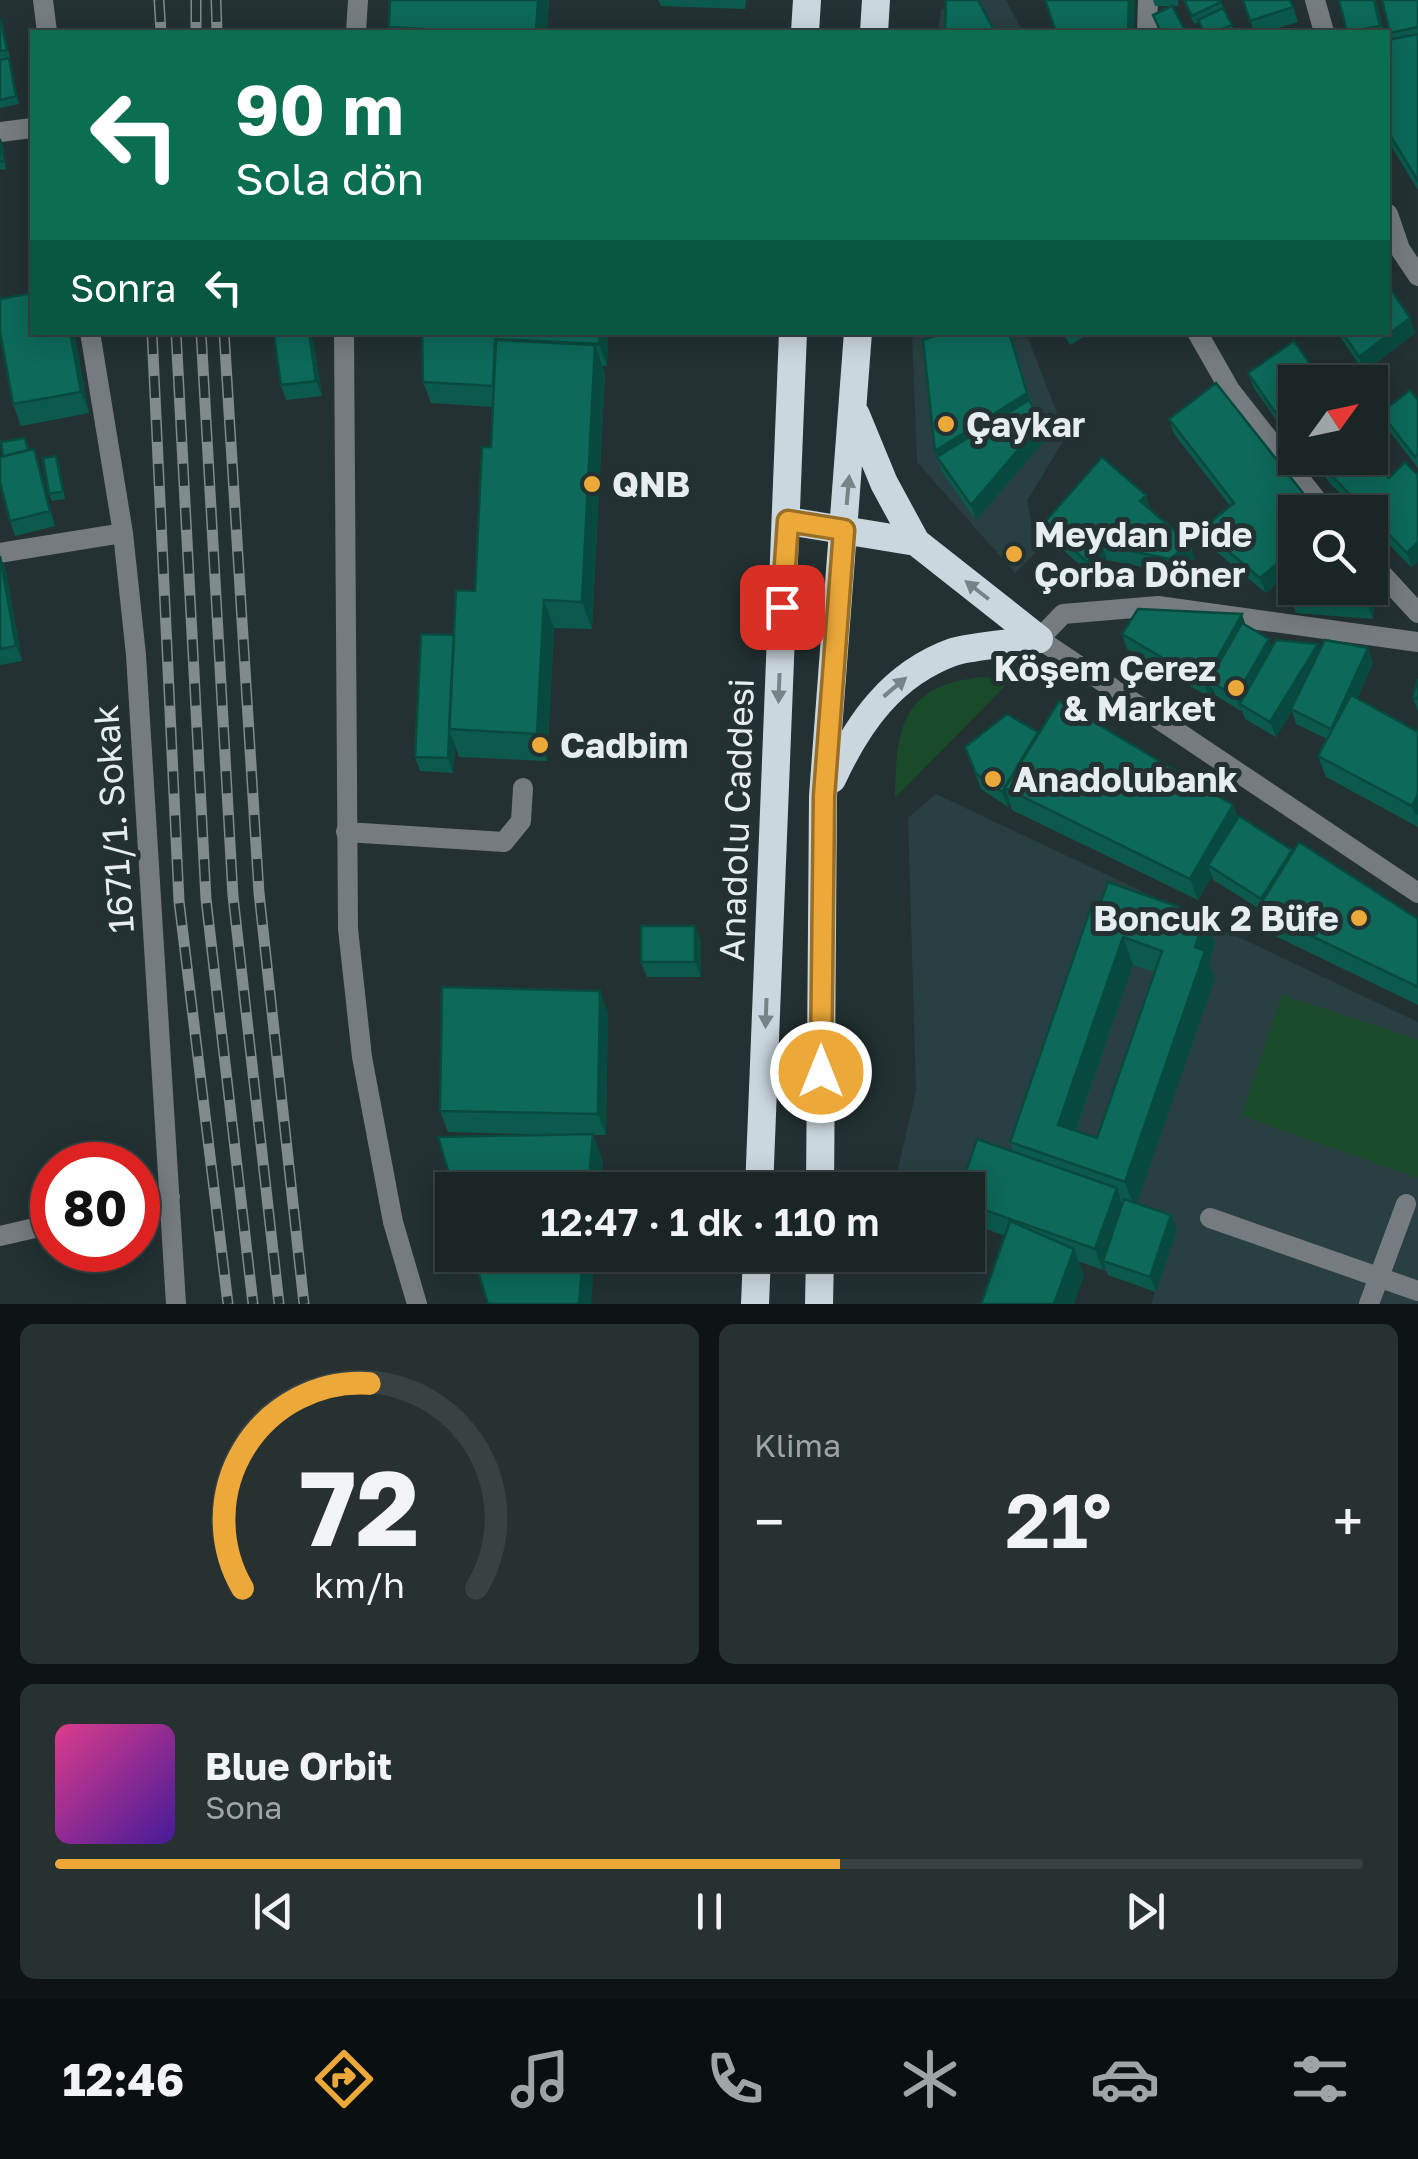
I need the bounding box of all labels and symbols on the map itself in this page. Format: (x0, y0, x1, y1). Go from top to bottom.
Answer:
north arrow (1278, 365, 1388, 475)
place label: Çaykar (966, 403, 1086, 445)
marker: Çaykar (935, 413, 957, 435)
place label: QNB (612, 463, 690, 505)
marker: QNB (581, 473, 603, 495)
one-way arrow (840, 473, 856, 505)
place label: Meydan Pide Çorba Döner (1034, 513, 1252, 595)
marker: Meydan Pide Çorba Döner (1003, 543, 1025, 565)
pin (740, 565, 825, 650)
one-way arrow (964, 580, 990, 601)
place label: Köşem Çerez & Market (994, 647, 1216, 729)
one-way arrow (770, 673, 786, 704)
one-way arrow (883, 677, 908, 698)
marker: Köşem Çerez & Market (1225, 677, 1247, 699)
street label: Anadolu Caddesi (710, 678, 762, 962)
street label: 1671/1. Sokak (84, 703, 142, 935)
place label: Cadbim (560, 724, 688, 766)
marker: Cadbim (529, 734, 551, 756)
place label: Anadolubank (1013, 758, 1238, 800)
marker: Anadolubank (982, 768, 1004, 790)
place label: Boncuk 2 Büfe (1093, 897, 1339, 939)
marker: Boncuk 2 Büfe (1348, 907, 1370, 929)
one-way arrow (758, 997, 774, 1029)
position arrow (769, 1020, 873, 1124)
speed limit sign: 80 (30, 1142, 160, 1272)

